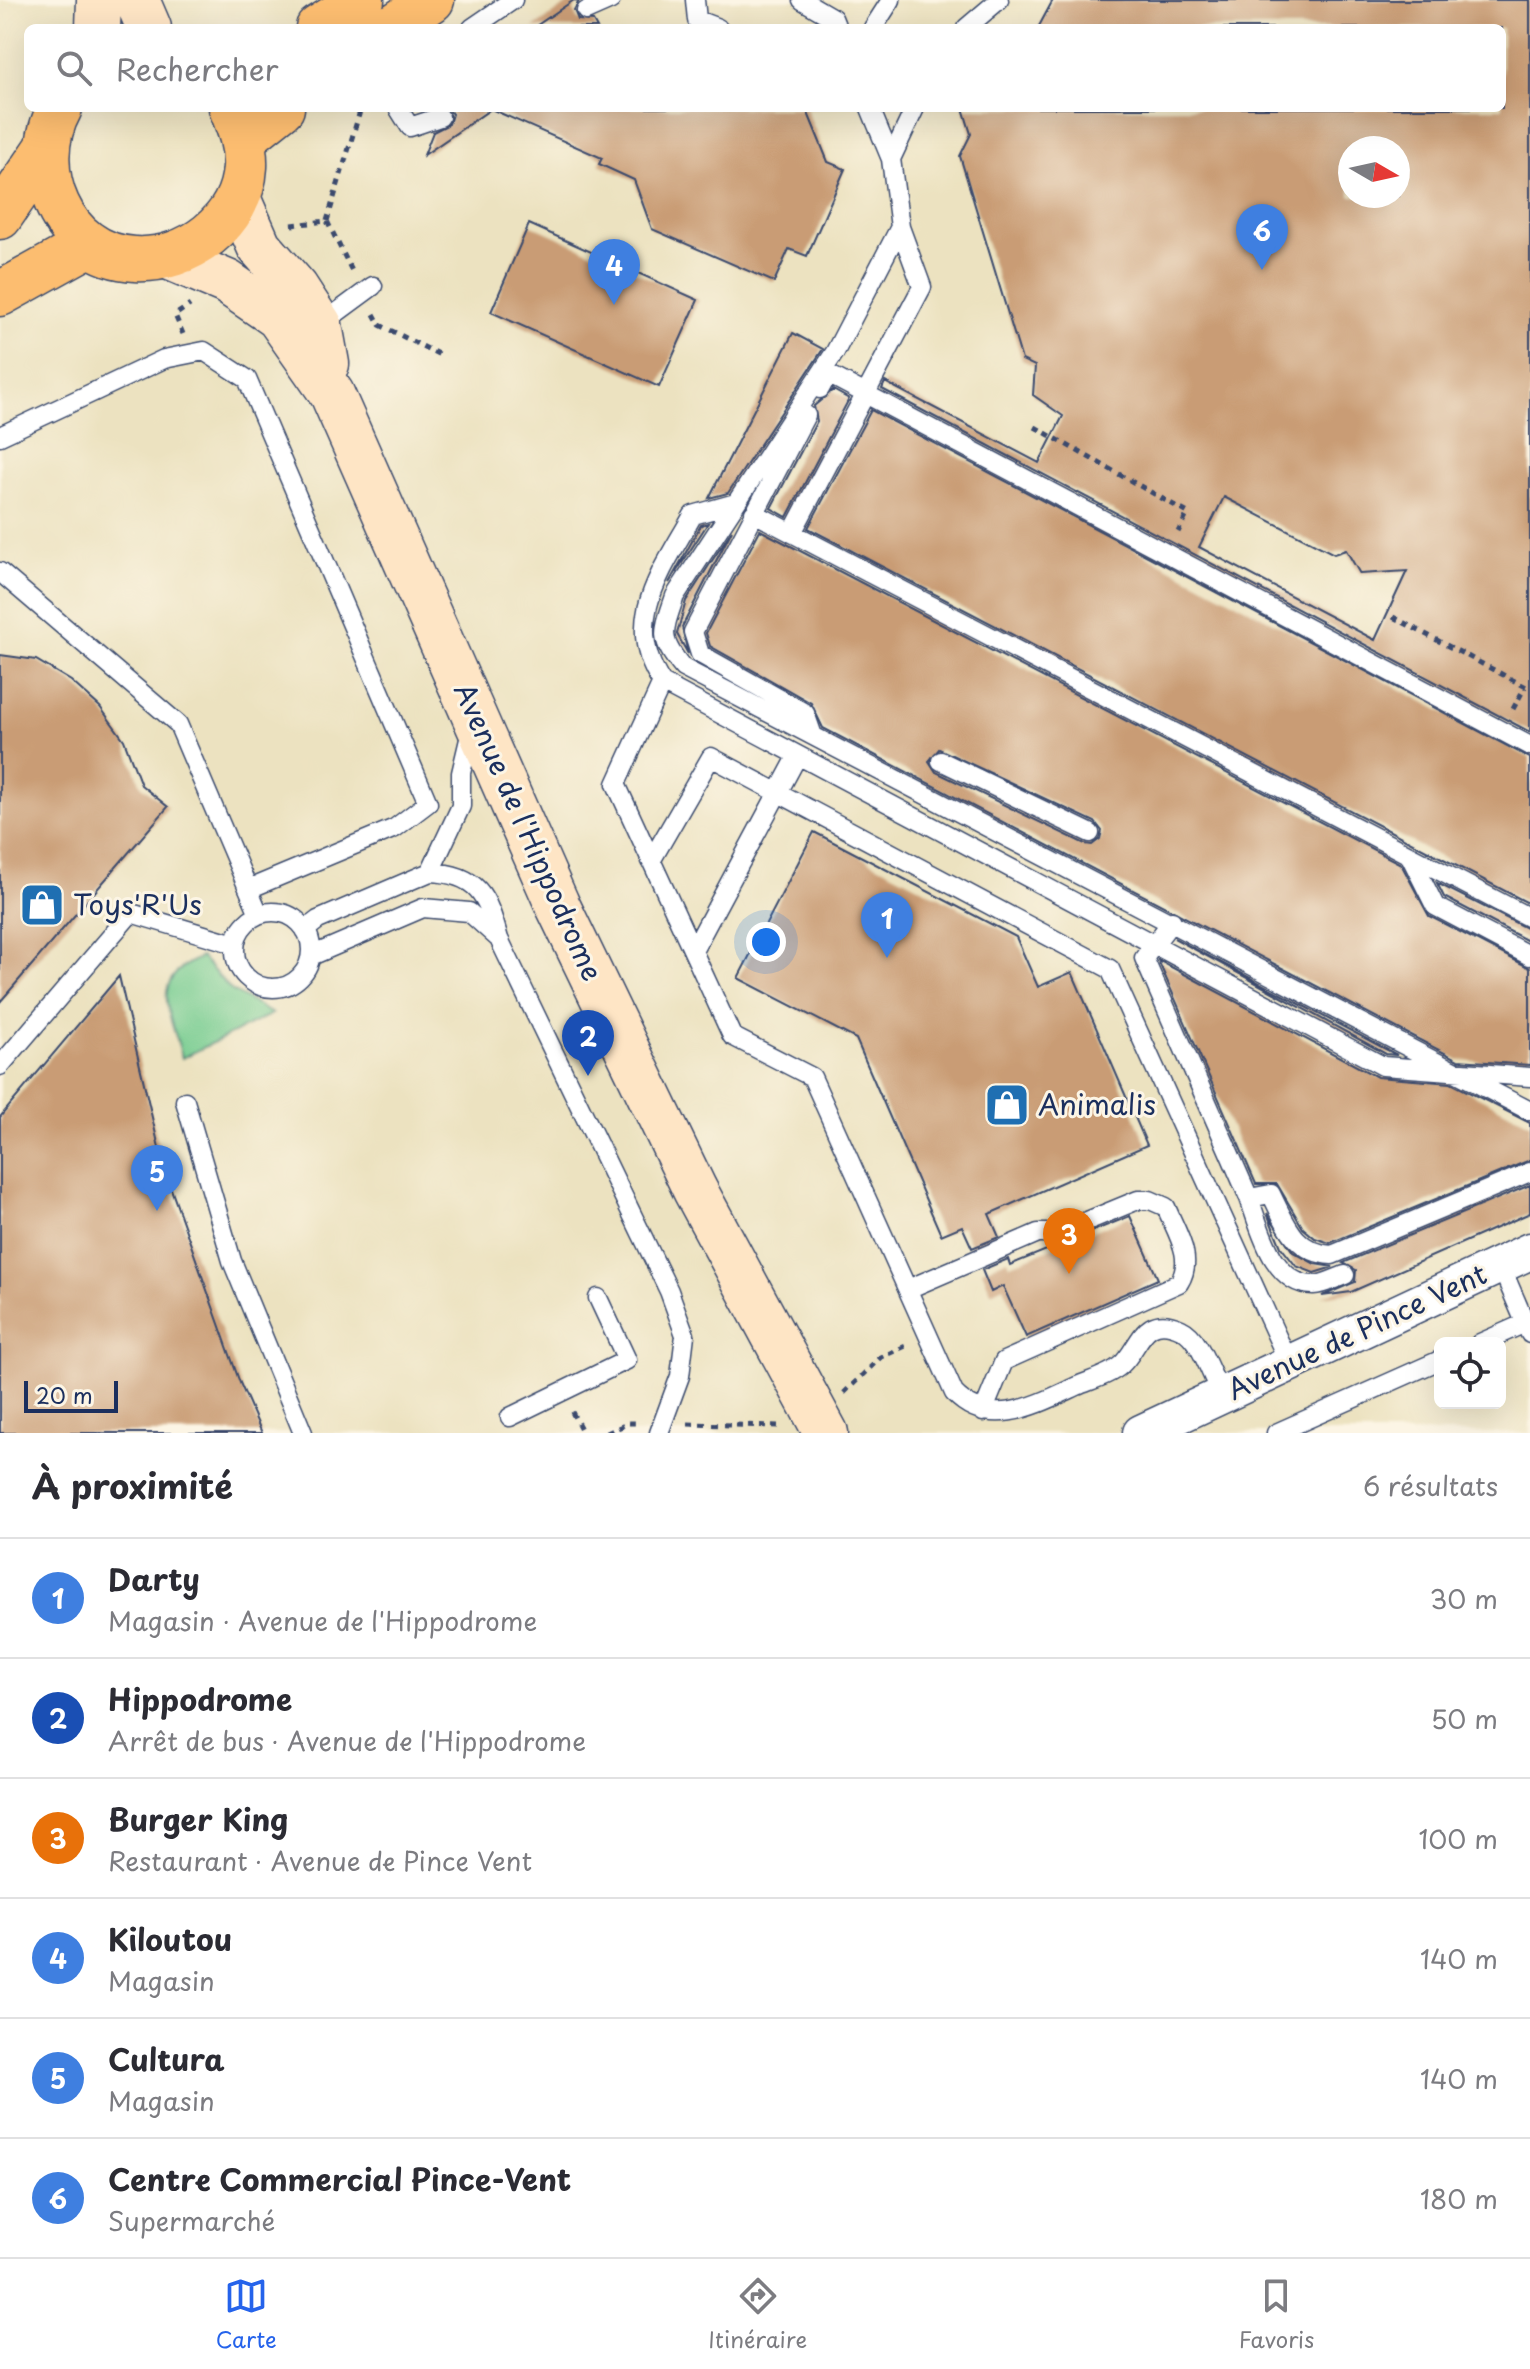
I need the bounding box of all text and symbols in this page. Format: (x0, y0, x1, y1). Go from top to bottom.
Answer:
search box (24, 24, 1506, 112)
icon: search (52, 46, 96, 90)
text: Rechercher (116, 46, 279, 91)
north arrow (1338, 136, 1410, 208)
pin: 6 (1236, 204, 1288, 270)
pin: 4 (588, 239, 640, 305)
street label: Avenue de l'Hippodrome (444, 675, 615, 987)
shop icon: Toys'R'Us (18, 881, 66, 929)
place label: Toys'R'Us (73, 882, 202, 925)
pin: 1 (861, 892, 913, 958)
your location (746, 922, 786, 962)
pin: 2 (562, 1010, 614, 1076)
shop icon: Animalis (983, 1081, 1031, 1129)
place label: Animalis (1038, 1082, 1156, 1125)
pin: 5 (131, 1145, 183, 1211)
pin: 3 (1043, 1208, 1095, 1274)
street label: Avenue de Pince Vent (1219, 1252, 1493, 1410)
map controls (1434, 1337, 1506, 1409)
button: locate (1434, 1337, 1506, 1409)
scale bar (24, 1377, 118, 1413)
text: 20 m (36, 1378, 93, 1411)
text: À proximité (32, 1459, 233, 1511)
text: 6 résultats (1363, 1466, 1498, 1505)
text: Darty (108, 1556, 200, 1601)
text: 1 (52, 1579, 64, 1618)
text: 30 m (1430, 1579, 1498, 1618)
text: Magasin · Avenue de l'Hippodrome (108, 1601, 537, 1640)
text: Hippodrome (108, 1676, 292, 1721)
text: 2 (49, 1699, 67, 1738)
text: 50 m (1431, 1699, 1498, 1738)
text: Arrêt de bus · Avenue de l'Hippodrome (108, 1721, 586, 1760)
text: Burger King (108, 1796, 288, 1841)
text: 3 (49, 1819, 67, 1858)
text: 100 m (1418, 1819, 1498, 1858)
text: Restaurant · Avenue de Pince Vent (108, 1841, 532, 1880)
text: Kiloutou (108, 1916, 232, 1961)
text: 4 (49, 1939, 67, 1978)
text: 140 m (1420, 1939, 1498, 1978)
text: Magasin (108, 1961, 215, 2000)
text: Cultura (108, 2036, 225, 2081)
text: 5 (50, 2059, 66, 2098)
text: 140 m (1420, 2059, 1498, 2098)
text: Magasin (108, 2081, 215, 2120)
text: Centre Commercial Pince-Vent (108, 2156, 571, 2201)
text: 6 (49, 2179, 67, 2218)
text: 180 m (1420, 2179, 1498, 2218)
text: Supermarché (108, 2201, 275, 2240)
tab: Carte (216, 2274, 277, 2355)
tab: Itinéraire (708, 2274, 807, 2355)
tab: Favoris (1239, 2274, 1314, 2355)

